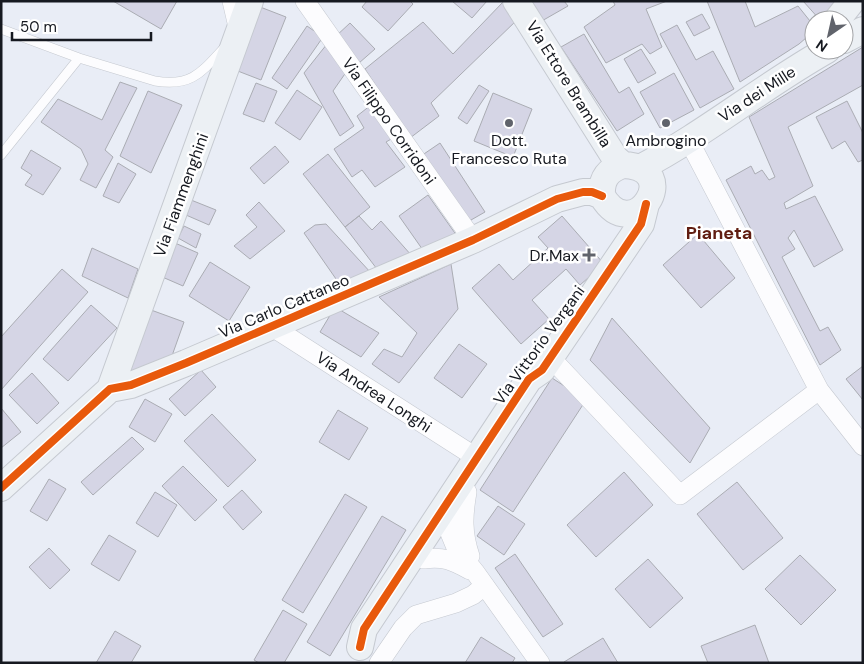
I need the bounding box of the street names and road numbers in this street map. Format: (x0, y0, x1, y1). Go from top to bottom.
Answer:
street label: Via Ettore Brambilla (522, 17, 616, 151)
street label: Via Filippo Corridoni (337, 53, 441, 189)
street label: Via dei Mille (714, 61, 800, 127)
street label: Via Fiammenghini (149, 130, 213, 260)
street label: Via Carlo Cattaneo (216, 269, 352, 343)
street label: Via Vittorio Vergani (489, 281, 589, 409)
street label: Via Andrea Longhi (312, 347, 436, 437)

